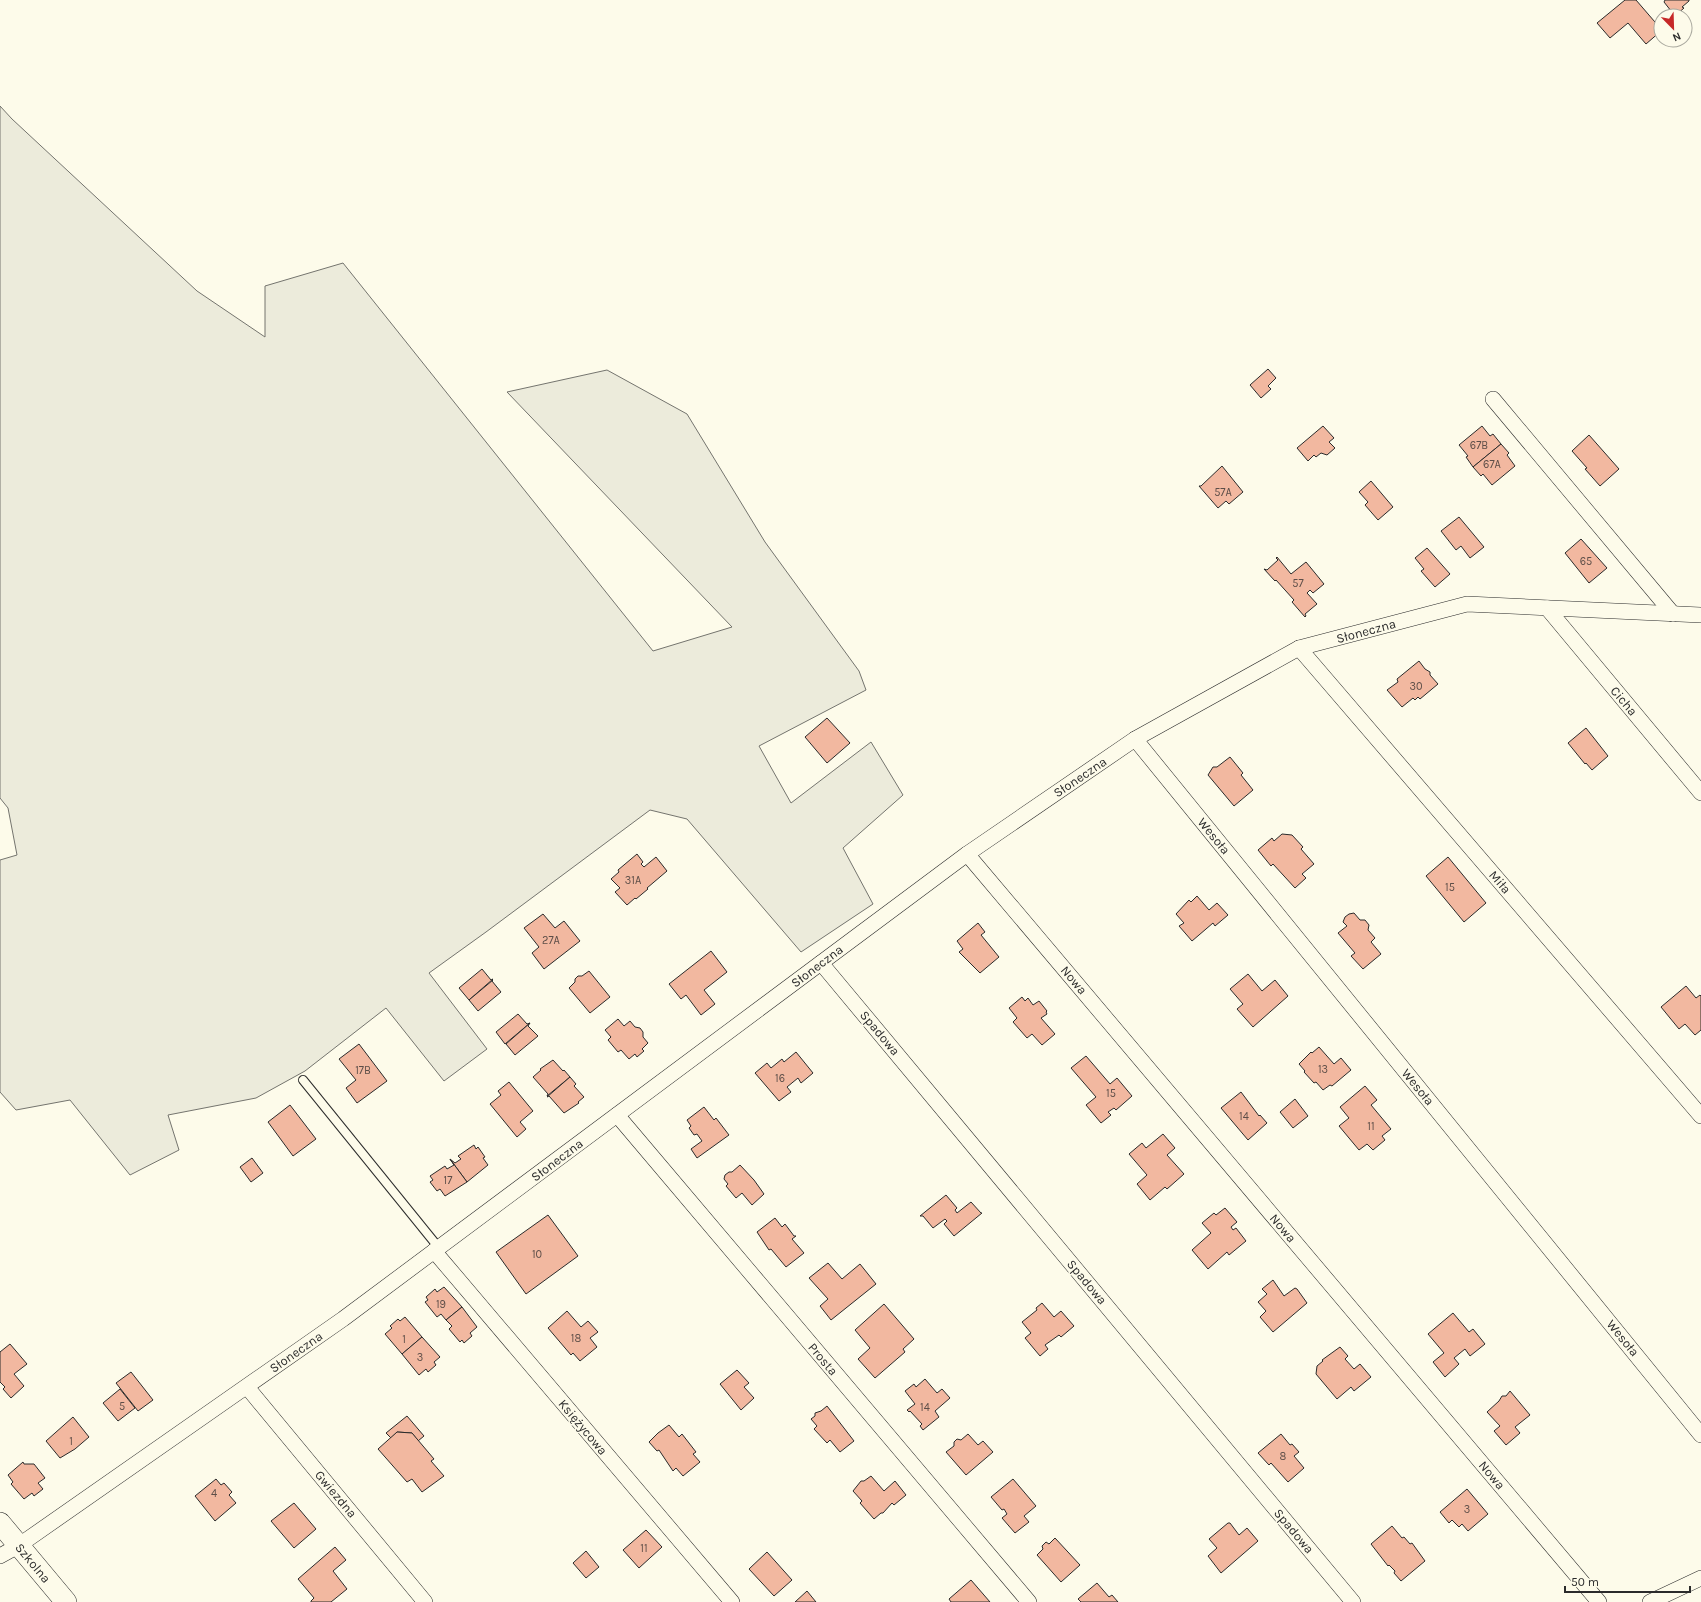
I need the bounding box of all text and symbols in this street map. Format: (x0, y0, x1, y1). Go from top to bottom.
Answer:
north arrow (1653, 8, 1693, 48)
text: N (1671, 29, 1683, 44)
house number: 67B (1470, 439, 1488, 452)
house number: 67A (1483, 458, 1502, 471)
house number: 57A (1214, 486, 1233, 499)
house number: 65 (1580, 555, 1592, 568)
house number: 57 (1292, 577, 1304, 590)
street label: Słoneczna (1335, 616, 1397, 646)
house number: 30 (1409, 680, 1423, 693)
street label: Cicha (1607, 683, 1641, 719)
street label: Słoneczna (1051, 754, 1109, 800)
street label: Wesoła (1195, 815, 1233, 857)
street label: Miła (1486, 867, 1514, 897)
house number: 31A (625, 874, 642, 887)
house number: 15 (1445, 881, 1455, 894)
house number: 27A (542, 934, 561, 947)
street label: Słoneczna (788, 942, 846, 990)
street label: Nowa (1058, 963, 1090, 997)
street label: Spadowa (857, 1007, 903, 1059)
house number: 13 (1318, 1063, 1328, 1076)
house number: 17B (355, 1064, 371, 1077)
street label: Wesoła (1399, 1066, 1437, 1108)
house number: 16 (775, 1072, 785, 1085)
house number: 15 (1106, 1087, 1116, 1100)
house number: 14 (1239, 1110, 1249, 1123)
house number: 11 (1367, 1120, 1375, 1133)
street label: Słoneczna (528, 1136, 586, 1184)
house number: 17 (444, 1174, 452, 1187)
street label: Nowa (1267, 1211, 1299, 1245)
house number: 10 (532, 1248, 542, 1261)
street label: Spadowa (1064, 1256, 1110, 1308)
house number: 19 (436, 1298, 446, 1311)
street label: Wesoła (1604, 1317, 1642, 1359)
street label: Słoneczna (267, 1328, 325, 1376)
house number: 18 (571, 1332, 581, 1345)
house number: 1 (402, 1333, 406, 1346)
street label: Prosta (805, 1340, 841, 1378)
house number: 3 (417, 1351, 423, 1364)
street label: Księżycowa (555, 1396, 611, 1458)
house number: 5 (119, 1400, 125, 1413)
house number: 14 (920, 1401, 930, 1414)
house number: 1 (69, 1435, 73, 1448)
house number: 8 (1280, 1450, 1287, 1463)
street label: Nowa (1476, 1458, 1508, 1492)
street label: Gwiezdna (312, 1467, 360, 1521)
house number: 4 (211, 1487, 217, 1500)
house number: 3 (1464, 1503, 1470, 1516)
street label: Spadowa (1271, 1505, 1317, 1557)
street label: Szkolna (12, 1540, 54, 1586)
house number: 11 (640, 1542, 648, 1555)
scale bar (1565, 1568, 1690, 1594)
text: 50 m (1571, 1575, 1599, 1589)

